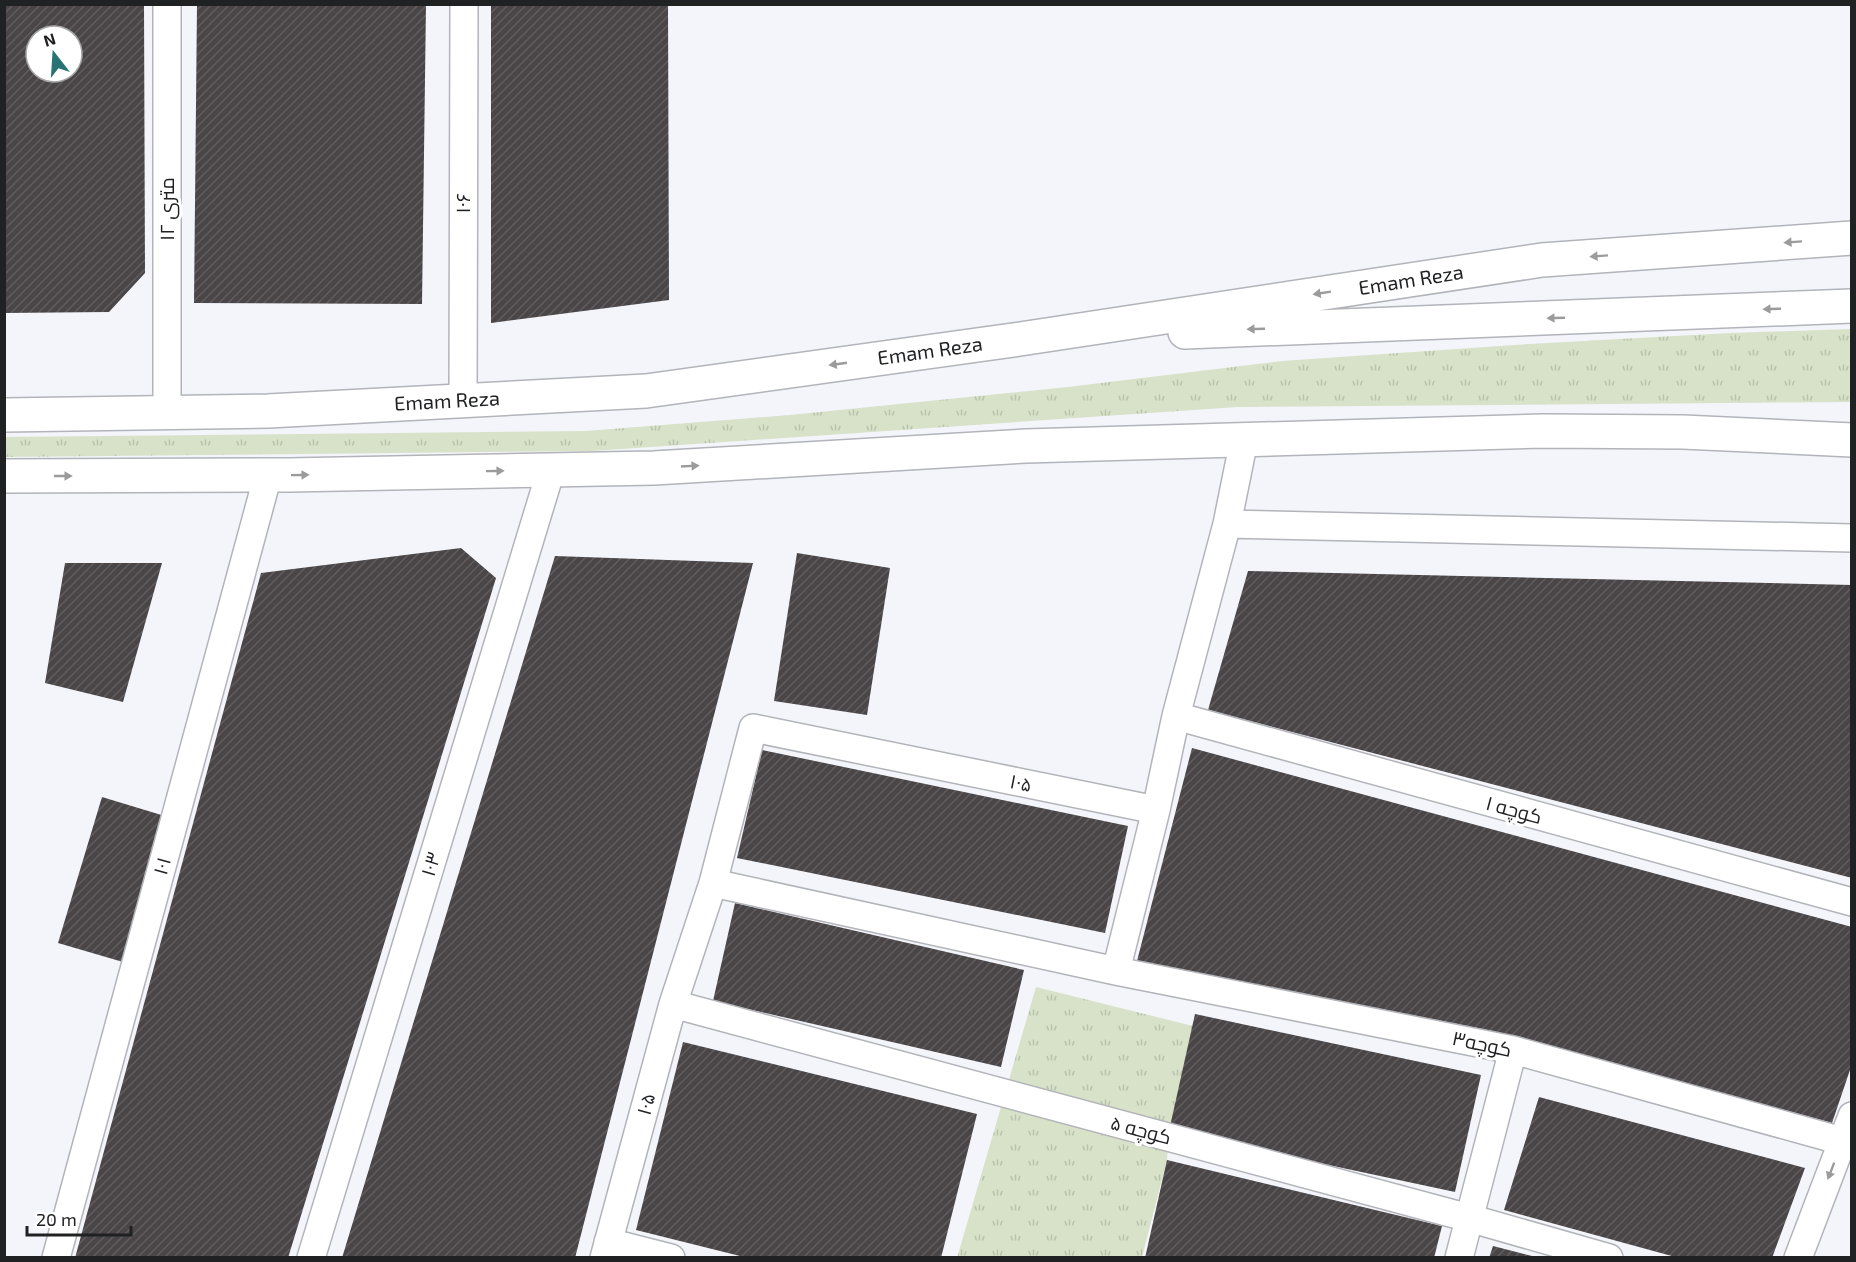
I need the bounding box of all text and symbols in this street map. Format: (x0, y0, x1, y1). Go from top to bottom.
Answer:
north arrow (24, 24, 84, 84)
text: N (41, 28, 58, 50)
street label: ۱۲ متری (154, 177, 180, 241)
street label: ۱۰۶ (450, 193, 474, 213)
one-way arrow (1784, 237, 1803, 247)
one-way arrow (1589, 251, 1608, 260)
street label: Emam Reza (1357, 259, 1465, 299)
one-way arrow (1313, 289, 1332, 298)
one-way arrow (1763, 304, 1782, 314)
one-way arrow (1547, 313, 1566, 322)
one-way arrow (1247, 325, 1266, 334)
street label: Emam Reza (876, 331, 984, 369)
one-way arrow (829, 359, 848, 369)
street label: Emam Reza (393, 385, 500, 415)
one-way arrow (680, 461, 699, 471)
one-way arrow (485, 467, 504, 476)
one-way arrow (290, 470, 309, 480)
one-way arrow (53, 471, 72, 481)
street label: ۱۰۵ (1008, 768, 1034, 796)
street label: کوچه ۱ (1483, 790, 1545, 830)
street label: ۱۰۳ (415, 848, 445, 879)
street label: ۱۰۱ (147, 854, 175, 877)
street label: کوچه۳ (1450, 1025, 1514, 1063)
street label: ۱۰۵ (631, 1090, 659, 1118)
street label: کوچه ۵ (1108, 1109, 1174, 1151)
one-way arrow (1825, 1162, 1835, 1180)
scale bar (27, 1199, 130, 1237)
text: 20 m (36, 1208, 77, 1230)

